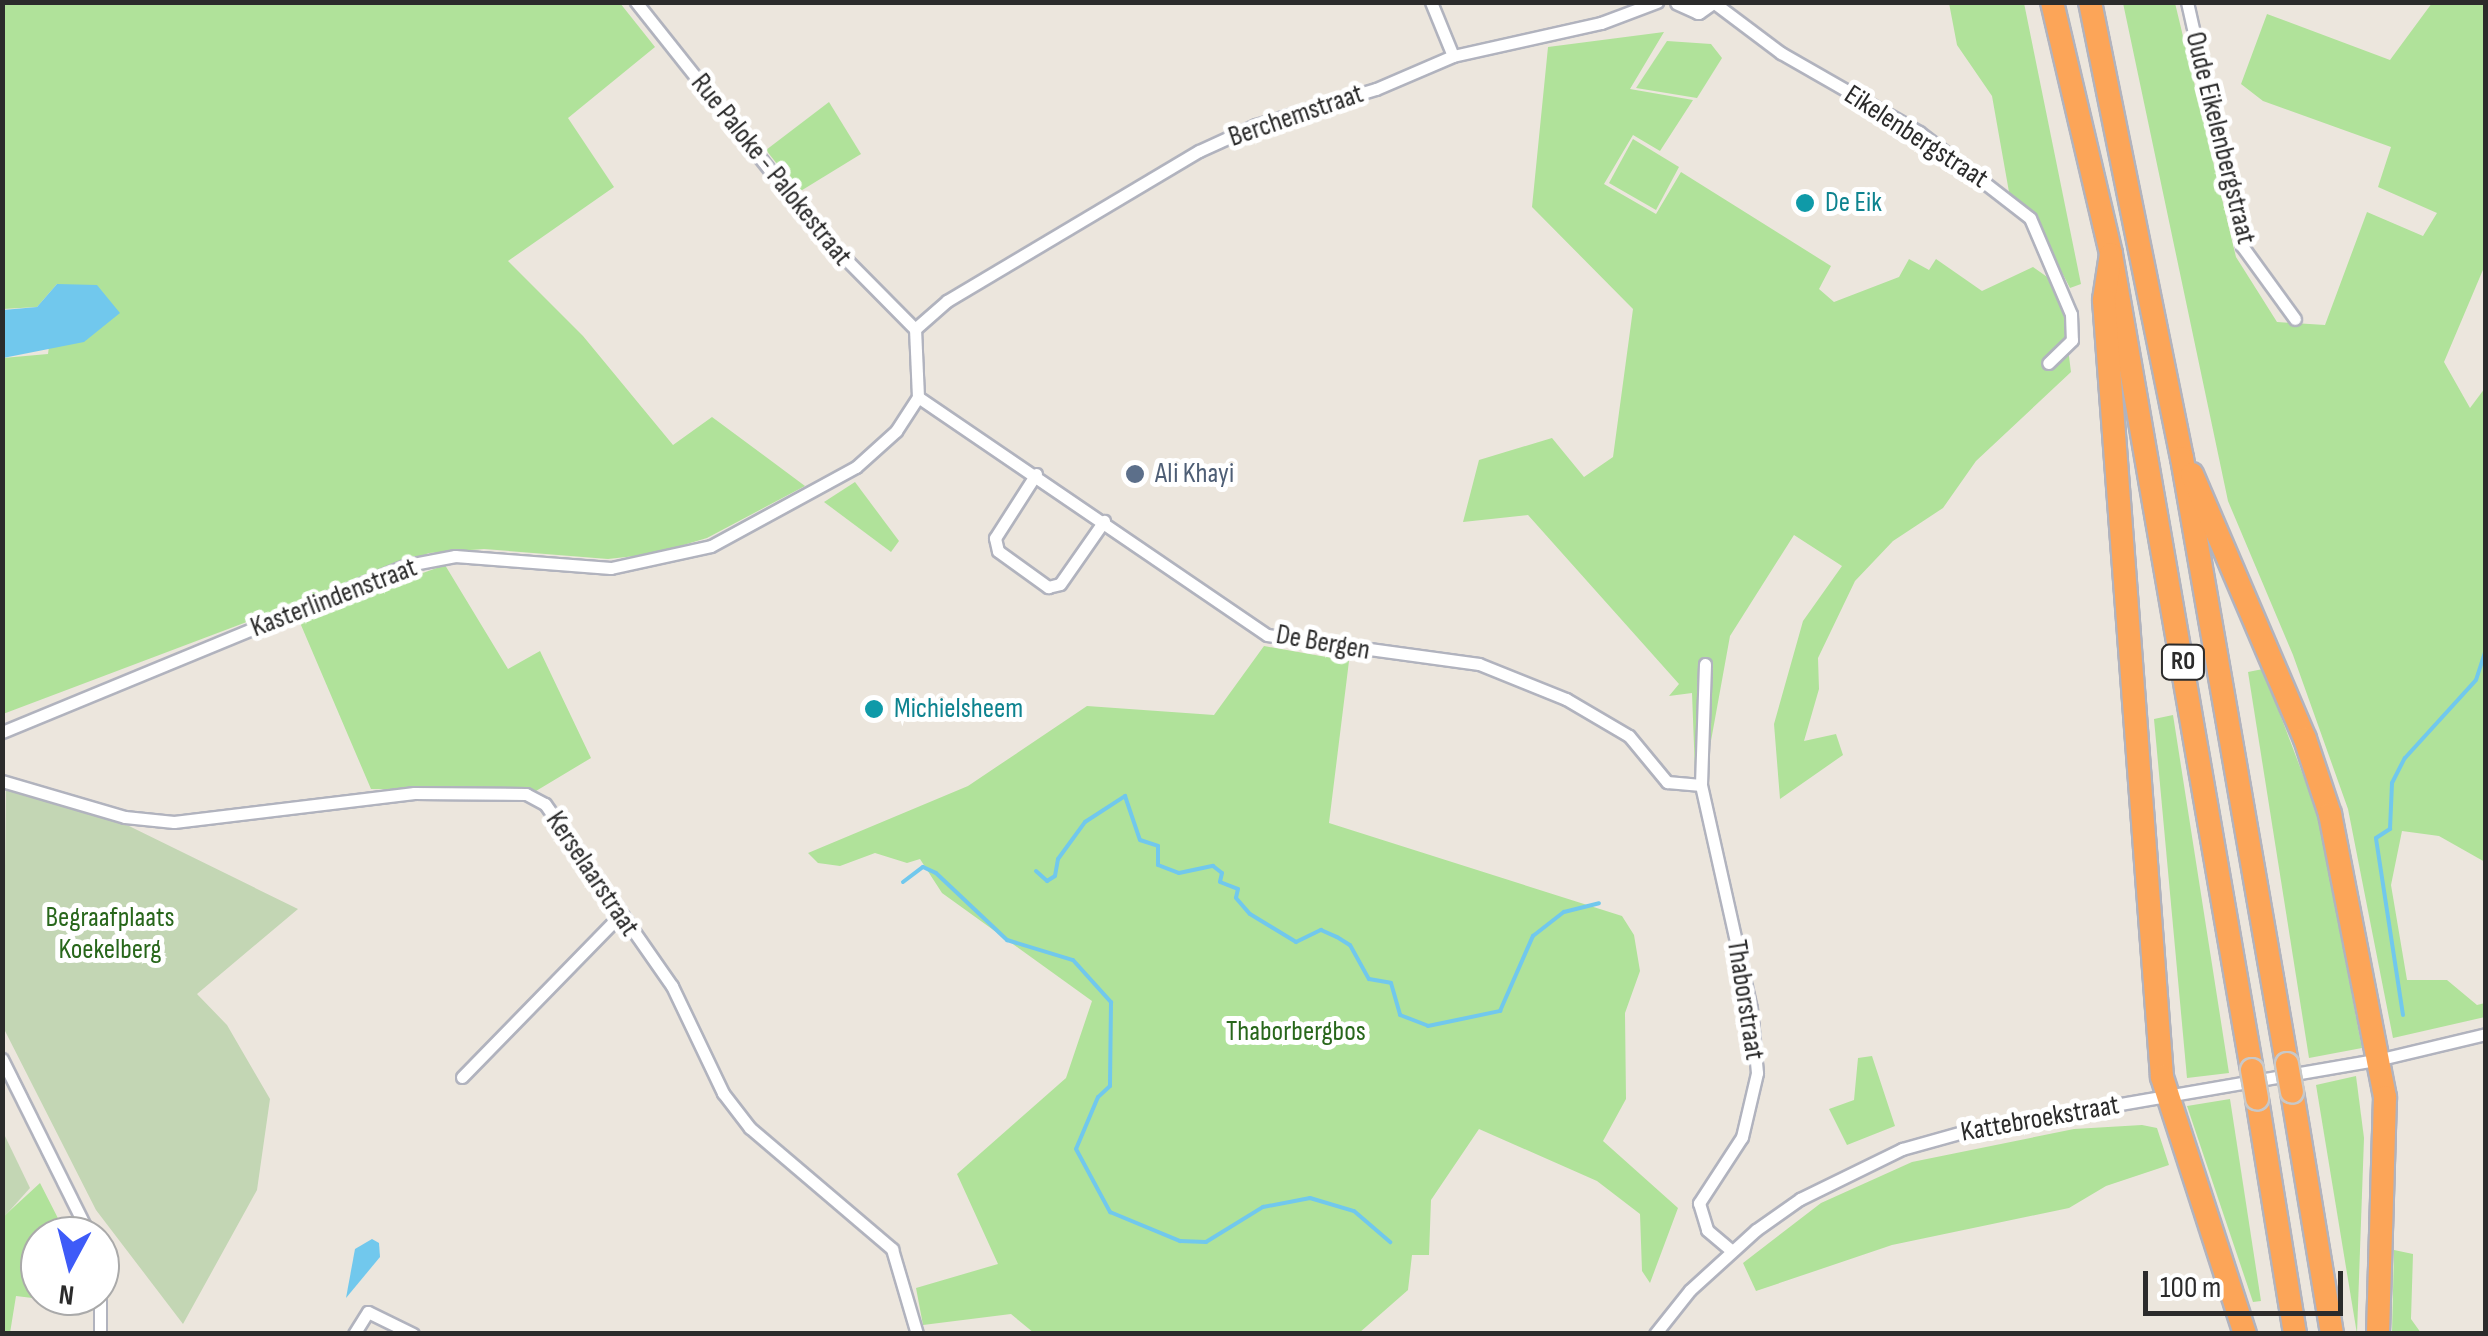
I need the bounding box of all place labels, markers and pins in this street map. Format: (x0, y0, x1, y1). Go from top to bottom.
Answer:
place label: De Eik (1825, 186, 1882, 220)
marker: De Eik (1794, 192, 1816, 214)
place label: Ali Khayi (1155, 457, 1234, 491)
marker: Ali Khayi (1124, 463, 1146, 485)
place label: Michielsheem (894, 692, 1023, 726)
marker: Michielsheem (863, 698, 885, 720)

